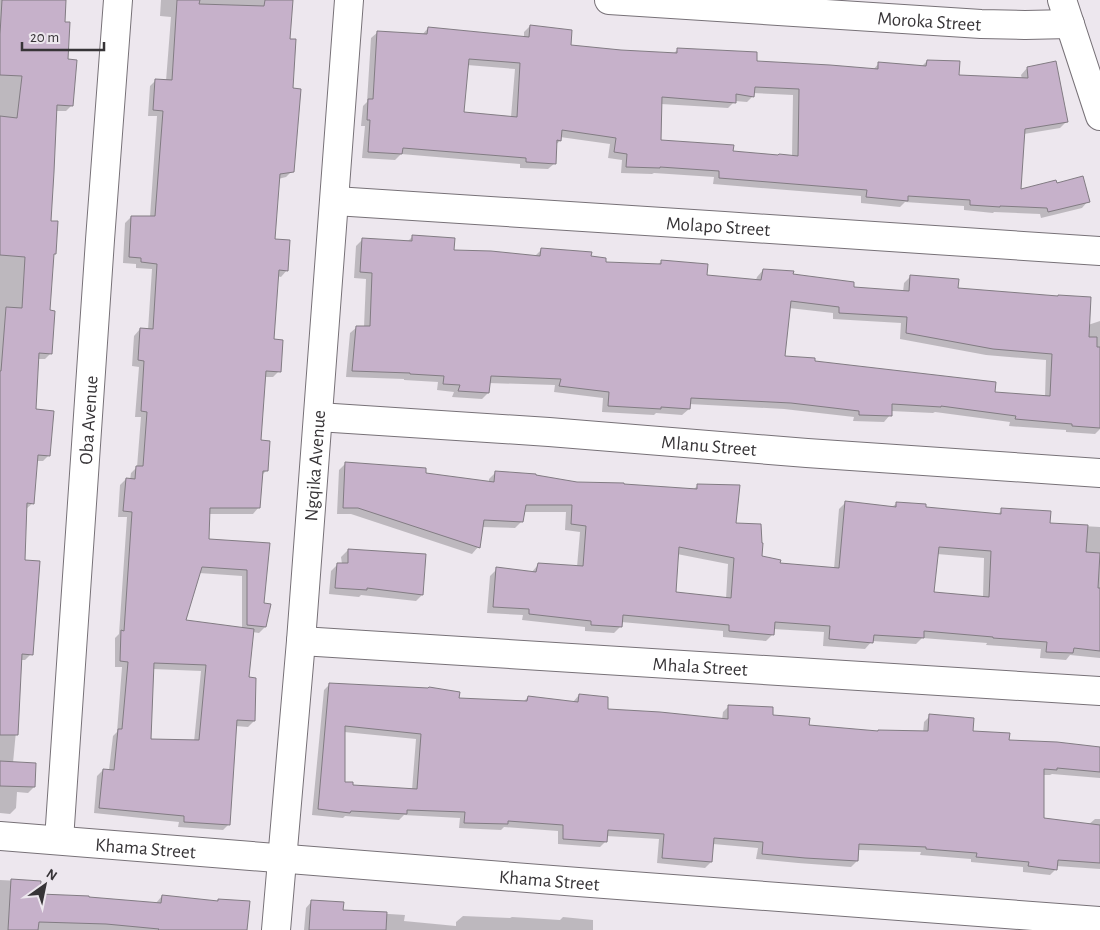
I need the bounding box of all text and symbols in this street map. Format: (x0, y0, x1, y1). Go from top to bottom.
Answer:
street label: Moroka Street (877, 9, 982, 35)
scale bar (22, 20, 105, 52)
text: 20 m (30, 30, 59, 45)
street label: Molapo Street (665, 214, 771, 240)
street label: Oba Avenue (77, 375, 102, 465)
street label: Ngqika Avenue (302, 409, 329, 522)
street label: Mlanu Street (660, 433, 757, 460)
street label: Mhala Street (652, 655, 748, 680)
street label: Khama Street (94, 836, 196, 863)
north arrow (20, 860, 70, 910)
text: N (44, 866, 59, 883)
street label: Khama Street (498, 868, 600, 895)

